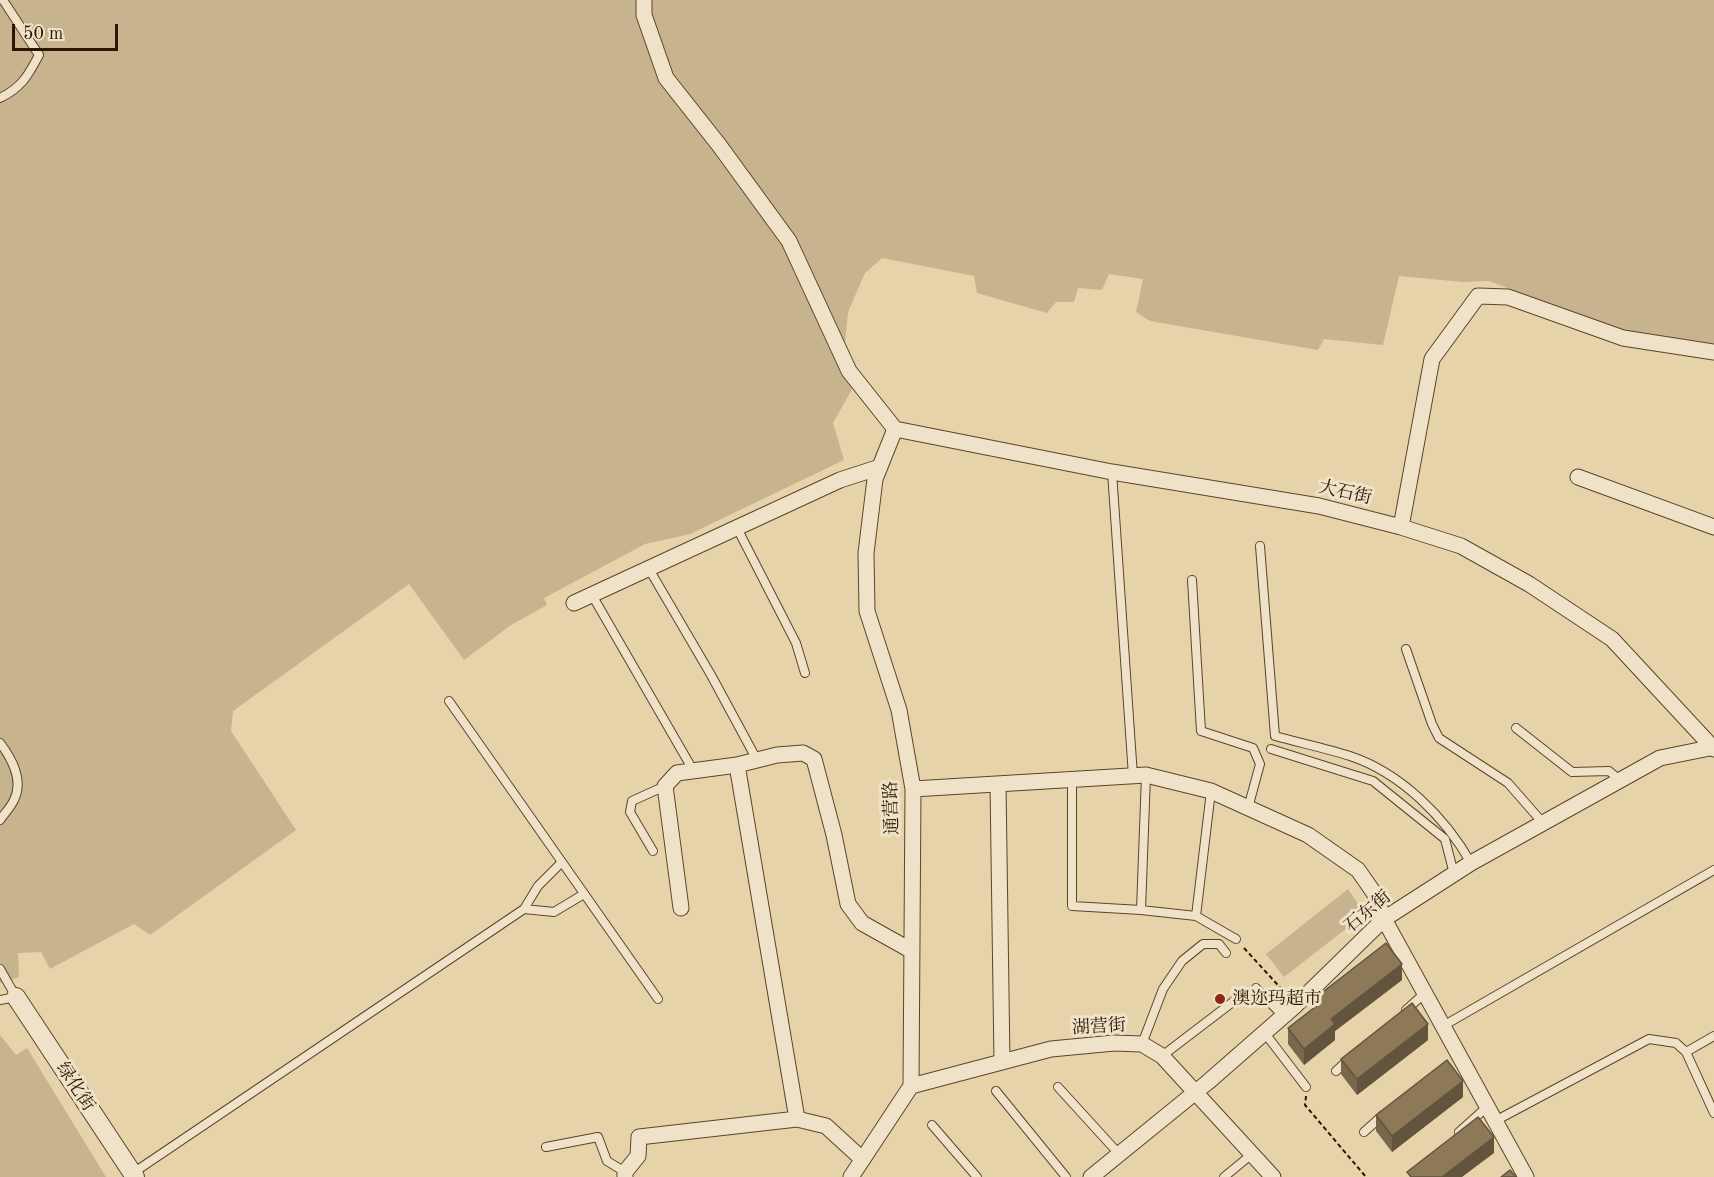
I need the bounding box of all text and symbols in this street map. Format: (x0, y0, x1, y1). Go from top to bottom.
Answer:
scale bar (15, 12, 122, 50)
text: 50 m (23, 25, 63, 43)
street label: 大石街 (1316, 476, 1374, 510)
street label: 通营路 (880, 781, 904, 835)
street label: 石东街 (1340, 886, 1396, 938)
place label: 澳迩玛超市 (1232, 988, 1322, 1010)
marker: 澳迩玛超市 (1213, 992, 1227, 1006)
street label: 湖营街 (1071, 1015, 1127, 1039)
street label: 绿化街 (51, 1058, 99, 1116)

